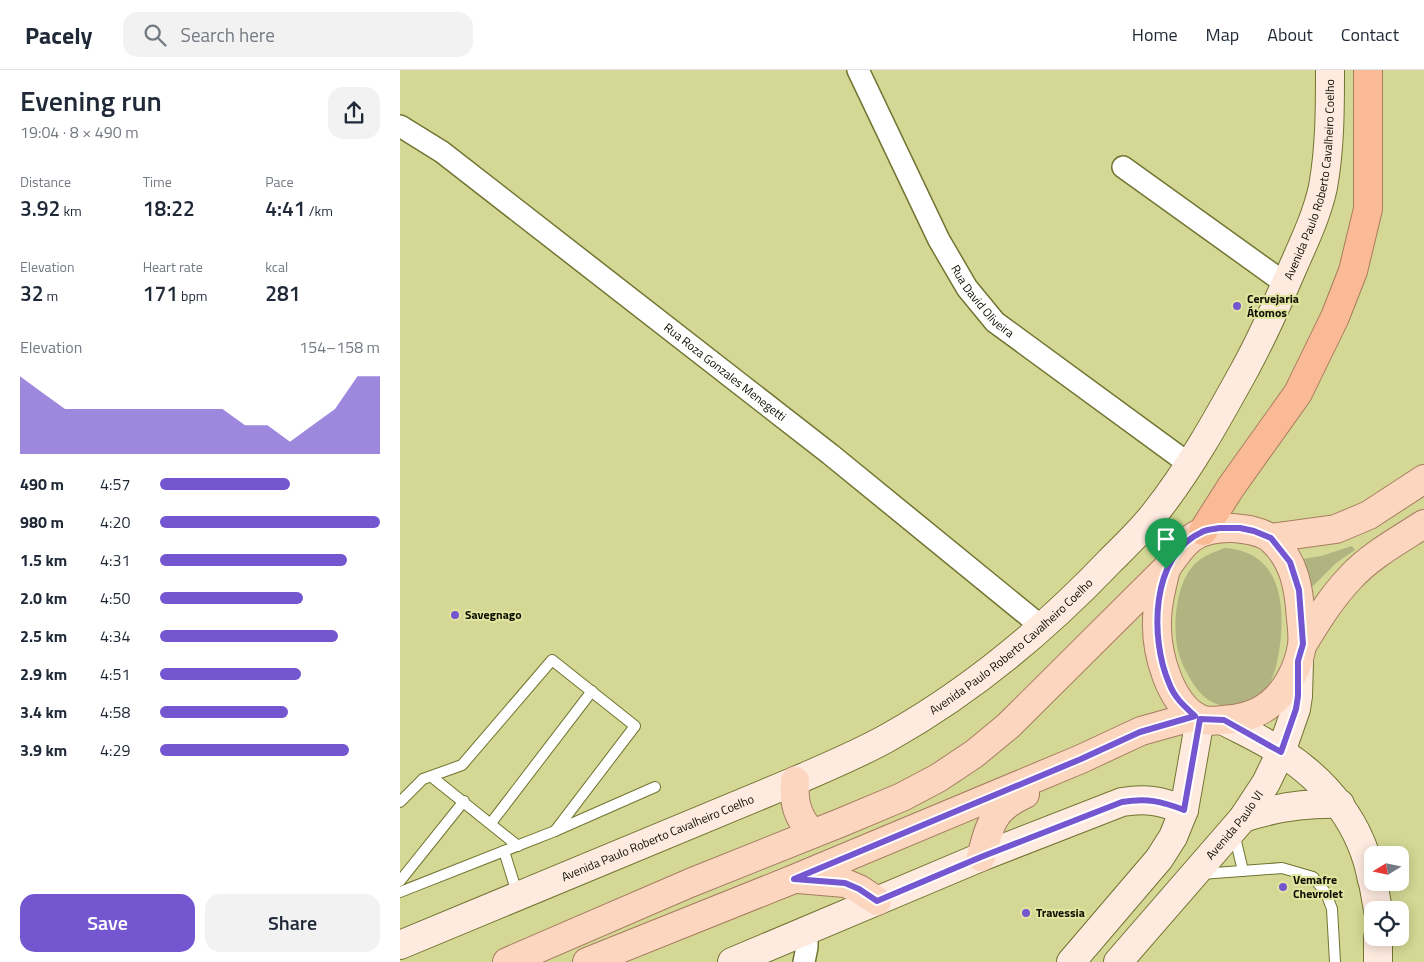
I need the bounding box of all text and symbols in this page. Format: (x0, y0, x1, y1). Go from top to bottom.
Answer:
search box (123, 12, 473, 57)
text: Pacely (25, 17, 93, 53)
text: Search here (181, 20, 275, 49)
icon: search (141, 21, 169, 49)
text: Home (1132, 21, 1178, 48)
text: Map (1206, 21, 1239, 48)
text: About (1267, 21, 1313, 48)
text: Contact (1341, 21, 1399, 48)
text: Evening run (20, 79, 162, 122)
street label: Avenida Paulo Roberto Cavalheiro Coelho (1279, 79, 1339, 283)
button: share (328, 87, 380, 139)
text: 19:04 · 8 × 490 m (20, 120, 139, 144)
text: Distance (20, 171, 71, 192)
text: Time (143, 171, 172, 192)
text: Pace (265, 171, 294, 192)
text: 3.92 (20, 192, 60, 224)
text: 18:22 (143, 192, 195, 224)
text: 4:41 (265, 192, 306, 224)
text: km (60, 200, 82, 221)
text: /km (306, 200, 333, 221)
text: Elevation (20, 256, 74, 277)
text: Heart rate (143, 256, 203, 277)
text: kcal (265, 256, 288, 277)
street label: Rua David Oliveira (946, 261, 1018, 342)
text: 32 (20, 277, 44, 309)
text: 171 (143, 277, 178, 309)
text: 281 (265, 277, 301, 309)
text: m (44, 285, 58, 306)
text: bpm (178, 285, 207, 306)
place label: Cervejaria Átomos (1247, 289, 1299, 322)
marker: Cervejaria Átomos (1231, 300, 1243, 312)
street label: Rua Roza Gonzales Menegetti (660, 318, 791, 426)
text: Elevation (20, 335, 82, 359)
text: 154–158 m (299, 335, 380, 359)
text: 490 m (20, 472, 64, 496)
text: 4:57 (100, 472, 130, 496)
text: 980 m (20, 510, 64, 534)
text: 4:20 (100, 510, 130, 534)
pin (1145, 518, 1187, 569)
icon: arrive (1152, 525, 1180, 553)
text: 1.5 km (20, 548, 67, 572)
text: 4:31 (100, 548, 130, 572)
street label: Avenida Paulo Roberto Cavalheiro Coelho (925, 574, 1097, 719)
text: 2.0 km (20, 586, 67, 610)
text: 4:50 (100, 586, 130, 610)
place label: Savegnago (465, 605, 522, 624)
marker: Savegnago (449, 609, 461, 621)
text: 2.5 km (20, 624, 67, 648)
text: 4:34 (100, 624, 130, 648)
text: 2.9 km (20, 662, 67, 686)
text: 4:51 (100, 662, 130, 686)
text: 3.4 km (20, 700, 67, 724)
text: 4:58 (100, 700, 130, 724)
text: 3.9 km (20, 738, 67, 762)
text: 4:29 (100, 738, 130, 762)
street label: Avenida Paulo VI (1201, 786, 1268, 864)
street label: Avenida Paulo Roberto Cavalheiro Coelho (558, 789, 757, 886)
north arrow (1364, 846, 1409, 891)
map controls (1364, 846, 1409, 946)
place label: Vemafre Chevrolet (1293, 870, 1343, 903)
marker: Vemafre Chevrolet (1277, 881, 1289, 893)
button: Save (20, 894, 195, 952)
button: Share (205, 894, 380, 952)
button: locate (1364, 901, 1409, 946)
place label: Travessia (1036, 903, 1085, 922)
marker: Travessia (1020, 907, 1032, 919)

